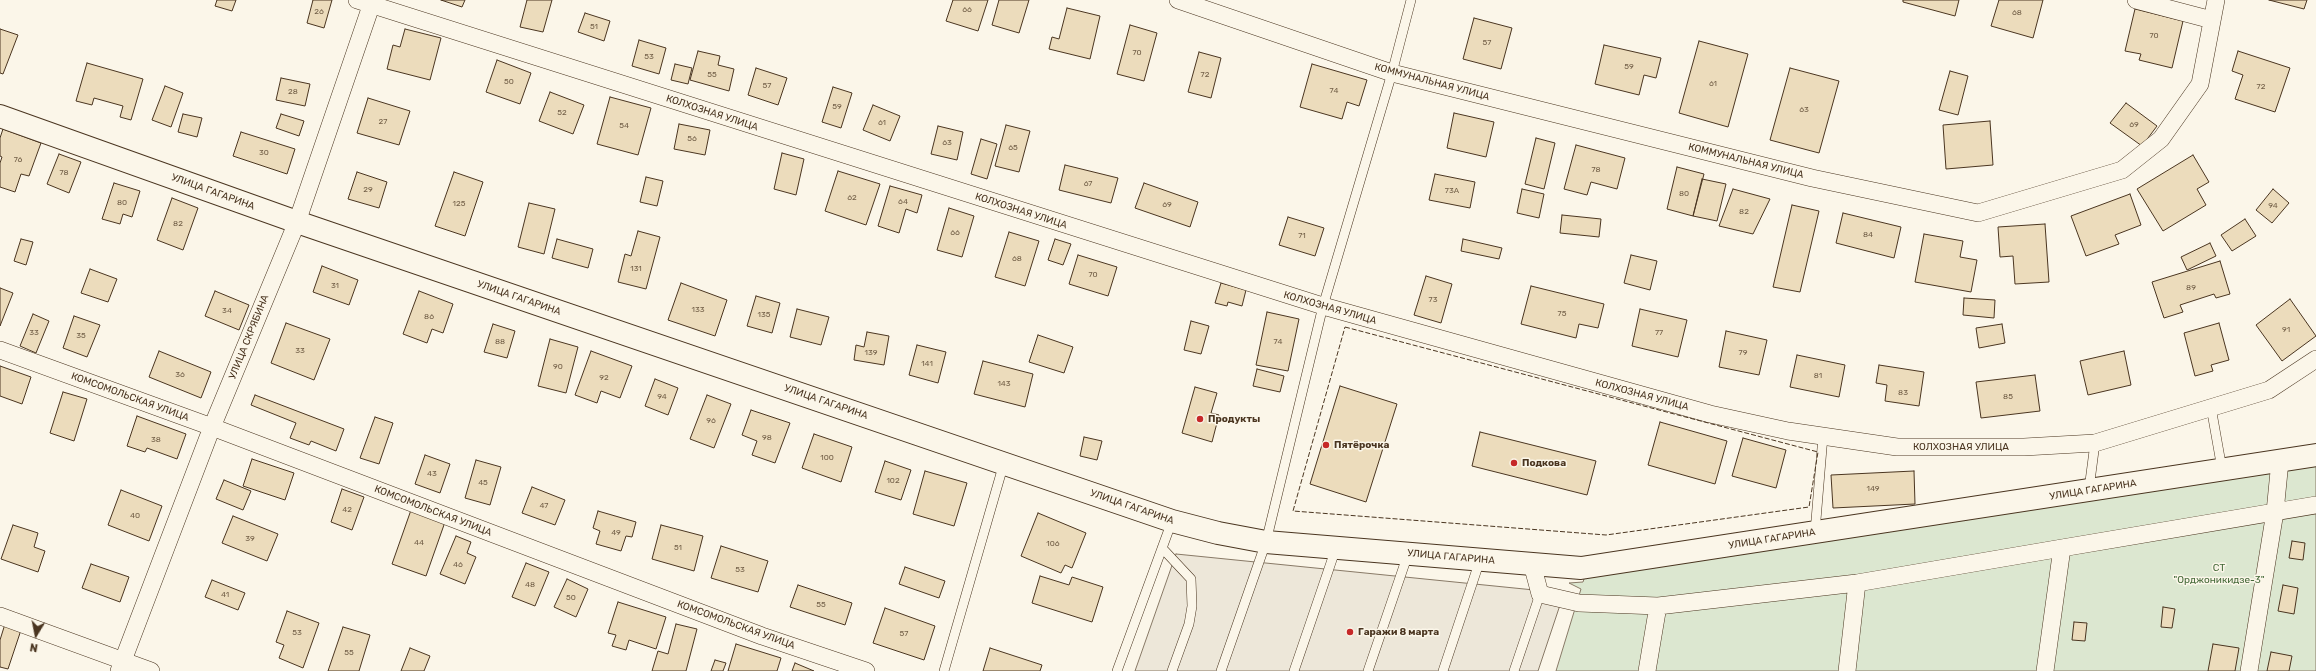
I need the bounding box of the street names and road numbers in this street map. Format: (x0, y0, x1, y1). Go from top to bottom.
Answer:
street label: КОММУНАЛЬНАЯ УЛИЦА (1373, 61, 1491, 103)
street label: КОЛХОЗНАЯ УЛИЦА (664, 92, 760, 134)
street label: КОММУНАЛЬНАЯ УЛИЦА (1687, 141, 1805, 181)
street label: УЛИЦА ГАГАРИНА (170, 171, 256, 213)
street label: КОЛХОЗНАЯ УЛИЦА (973, 190, 1069, 232)
street label: УЛИЦА ГАГАРИНА (475, 278, 563, 318)
street label: КОЛХОЗНАЯ УЛИЦА (1282, 289, 1378, 327)
street label: УЛИЦА СКРЯБИНА (227, 293, 271, 381)
street label: КОМСОМОЛЬСКАЯ УЛИЦА (69, 370, 191, 424)
street label: КОЛХОЗНАЯ УЛИЦА (1594, 377, 1690, 413)
street label: УЛИЦА ГАГАРИНА (782, 382, 870, 422)
street label: КОЛХОЗНАЯ УЛИЦА (1913, 441, 2009, 453)
street label: УЛИЦА ГАГАРИНА (2049, 477, 2137, 503)
street label: КОМСОМОЛЬСКАЯ УЛИЦА (373, 483, 493, 539)
street label: УЛИЦА ГАГАРИНА (1088, 487, 1176, 527)
street label: УЛИЦА ГАГАРИНА (1728, 526, 1816, 552)
street label: УЛИЦА ГАГАРИНА (1407, 547, 1495, 567)
street label: КОМСОМОЛЬСКАЯ УЛИЦА (675, 598, 797, 652)

